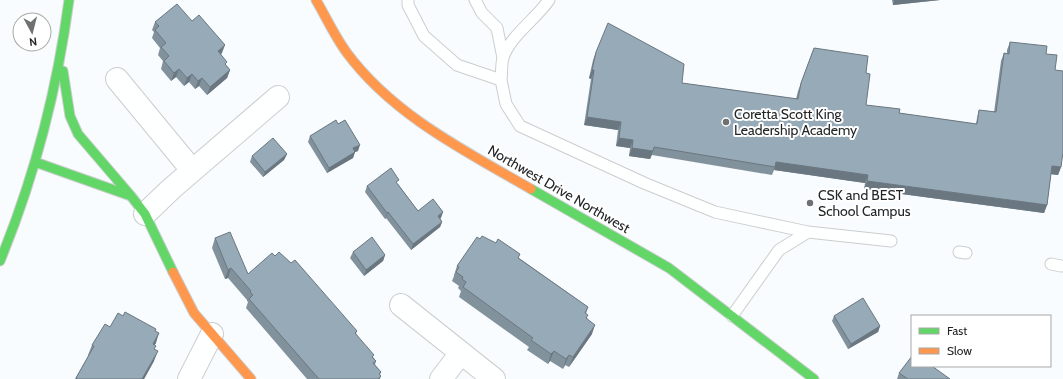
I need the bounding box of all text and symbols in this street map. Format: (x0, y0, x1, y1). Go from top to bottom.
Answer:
north arrow (12, 12, 52, 52)
text: N (29, 35, 38, 49)
place label: Coretta Scott King Leadership Academy (734, 105, 857, 139)
marker: Coretta Scott King Leadership Academy (721, 117, 731, 127)
street label: Northwest Drive Northwest (485, 141, 634, 237)
place label: CSK and BEST School Campus (818, 186, 911, 220)
marker: CSK and BEST School Campus (805, 198, 815, 208)
legend (911, 315, 1051, 367)
text: Fast (947, 323, 967, 338)
text: Slow (947, 343, 972, 358)

